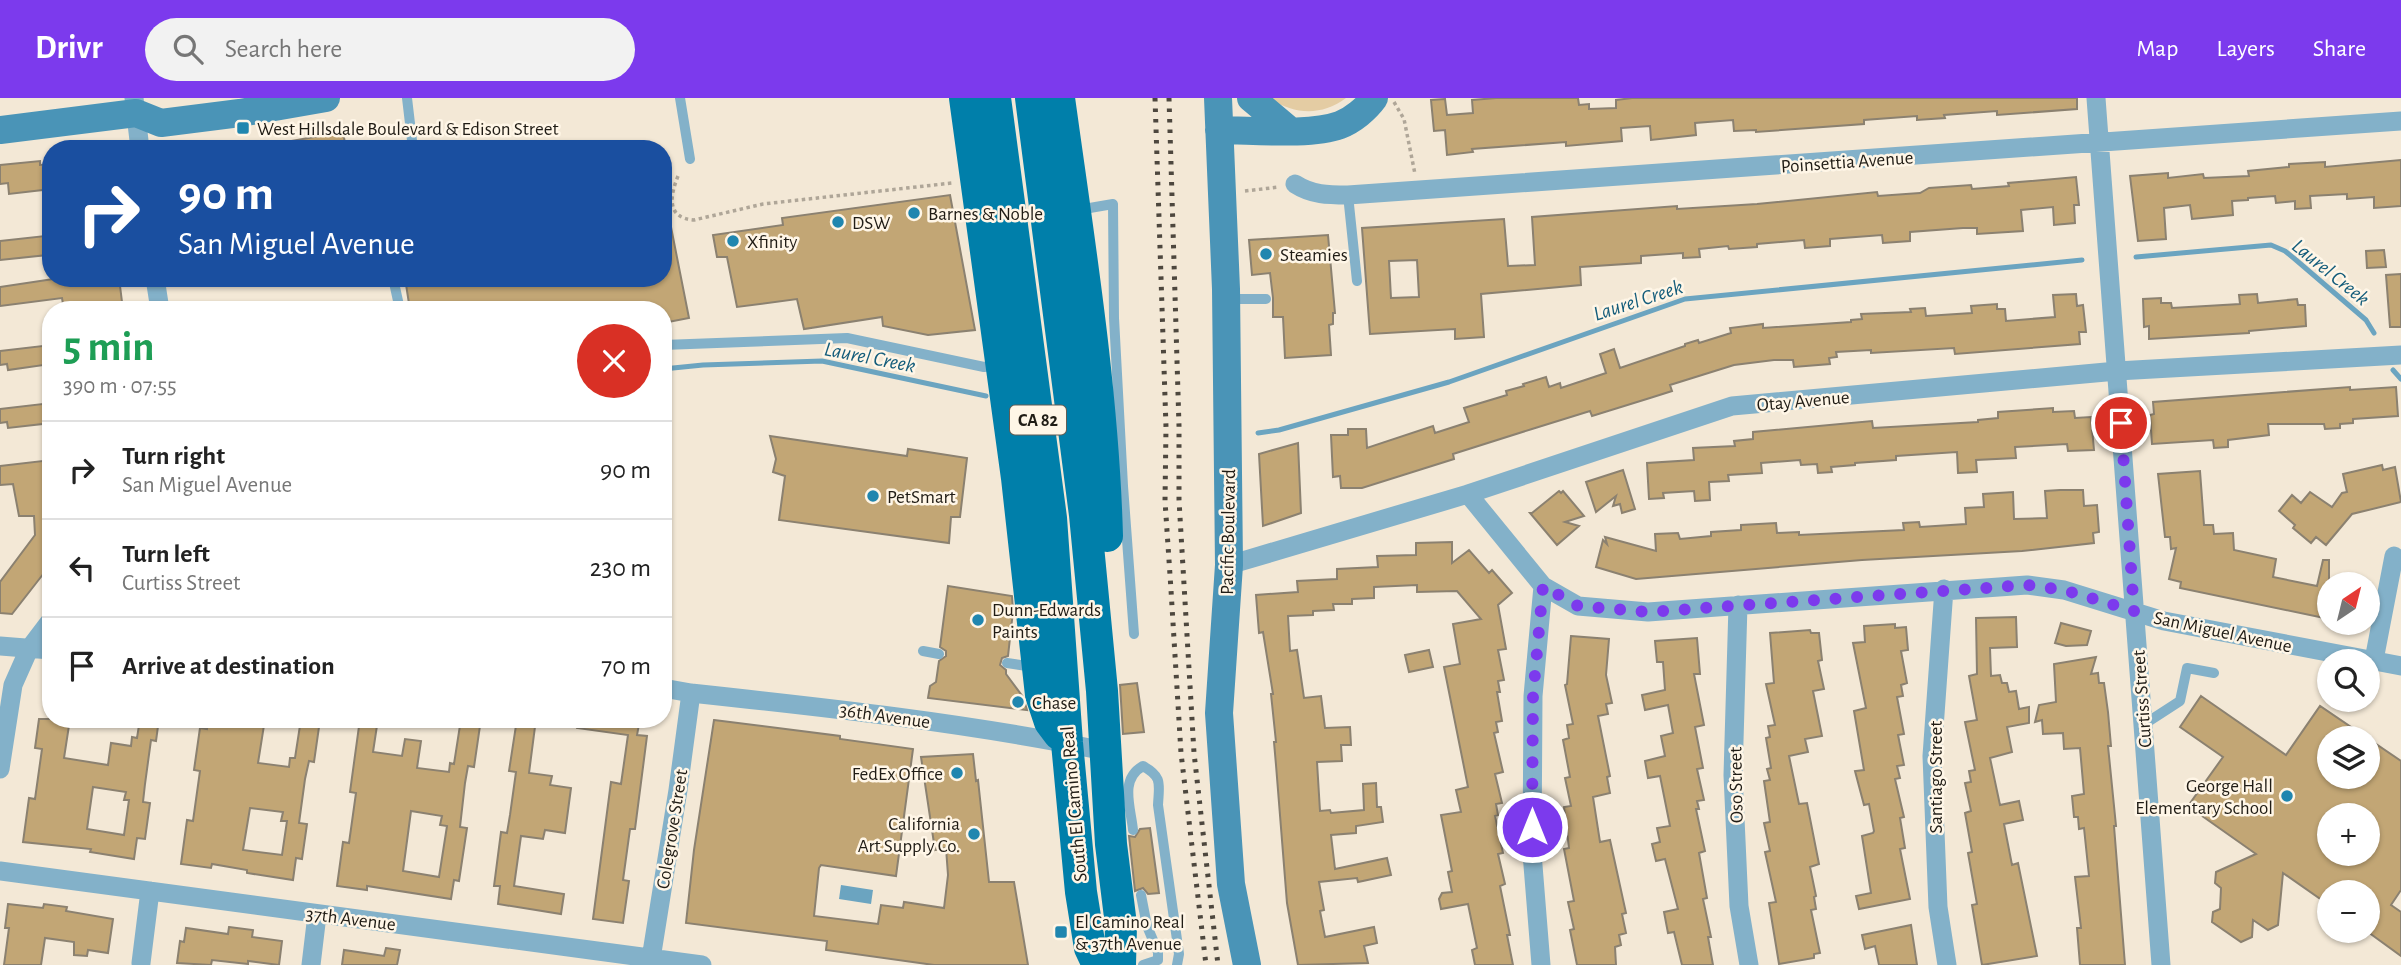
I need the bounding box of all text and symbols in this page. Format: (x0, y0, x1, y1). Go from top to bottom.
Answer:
search box (145, 18, 635, 81)
icon: search (169, 30, 207, 68)
text: Drivr (35, 32, 103, 65)
text: Search here (225, 36, 342, 62)
text: Map (2136, 37, 2178, 61)
text: Layers (2216, 37, 2275, 61)
text: Share (2313, 37, 2366, 61)
marker: West Hillsdale Boulevard & Edison Street (235, 120, 251, 136)
place label: West Hillsdale Boulevard & Edison Street (257, 120, 559, 139)
street label: Poinsettia Avenue (1780, 148, 1914, 177)
icon: right (63, 168, 154, 259)
text: 90 m (178, 170, 274, 219)
marker: Barnes & Noble (906, 205, 922, 221)
place label: Barnes & Noble (928, 205, 1043, 224)
marker: DSW (830, 214, 846, 230)
place label: DSW (852, 214, 890, 233)
text: San Miguel Avenue (178, 228, 415, 260)
marker: Xfinity (725, 233, 741, 249)
place label: Xfinity (747, 233, 797, 252)
water label: Laurel Creek (2288, 235, 2374, 310)
marker: Steamies (1258, 246, 1274, 262)
place label: Steamies (1280, 246, 1348, 265)
water label: Laurel Creek (1591, 276, 1686, 325)
button: close (577, 324, 651, 398)
text: 5 min (63, 326, 155, 368)
water label: Laurel Creek (822, 338, 918, 377)
text: 390 m · 07:55 (63, 375, 177, 398)
street label: Otay Avenue (1756, 388, 1850, 415)
pin (2091, 393, 2151, 453)
icon: arrive (2102, 404, 2140, 442)
road number: CA 82 (1010, 406, 1066, 434)
text: Turn right (122, 443, 225, 469)
icon: right (63, 451, 101, 489)
text: 90 m (600, 457, 651, 483)
street label: Pacific Boulevard (1218, 469, 1239, 595)
text: San Miguel Avenue (122, 474, 292, 497)
marker: PetSmart (865, 488, 881, 504)
place label: PetSmart (887, 488, 956, 507)
text: Turn left (122, 541, 210, 567)
icon: left (63, 549, 101, 587)
text: 230 m (590, 555, 651, 581)
text: Curtiss Street (122, 572, 240, 595)
north arrow (2317, 572, 2380, 635)
map controls (2317, 572, 2380, 943)
place label: Dunn-Edwards Paints (992, 601, 1101, 642)
street label: San Miguel Avenue (2152, 609, 2293, 656)
marker: Dunn-Edwards Paints (970, 612, 986, 628)
icon: arrive (63, 647, 101, 685)
street label: Curtiss Street (2130, 649, 2155, 748)
button: search (2317, 649, 2380, 712)
text: Arrive at destination (122, 653, 335, 679)
text: 70 m (601, 653, 651, 679)
marker: Chase (1010, 694, 1026, 710)
place label: Chase (1032, 694, 1076, 713)
street label: 36th Avenue (838, 701, 931, 732)
street label: Santiago Street (1927, 721, 1946, 833)
street label: South El Camino Real (1058, 725, 1091, 883)
button: layers (2317, 726, 2380, 789)
street label: Oso Street (1726, 747, 1747, 823)
place label: FedEx Office (852, 765, 943, 784)
marker: FedEx Office (949, 765, 965, 781)
street label: Colegrove Street (654, 768, 691, 890)
place label: George Hall Elementary School (2135, 777, 2273, 818)
marker: George Hall Elementary School (2279, 788, 2295, 804)
position arrow (1495, 790, 1569, 864)
button: + (2317, 803, 2380, 866)
place label: California Art Supply Co. (858, 815, 960, 856)
marker: California Art Supply Co. (966, 826, 982, 842)
button: − (2317, 880, 2380, 943)
street label: 37th Avenue (305, 905, 397, 934)
place label: El Camino Real & 37th Avenue (1075, 913, 1185, 954)
marker: El Camino Real & 37th Avenue (1053, 924, 1069, 940)

